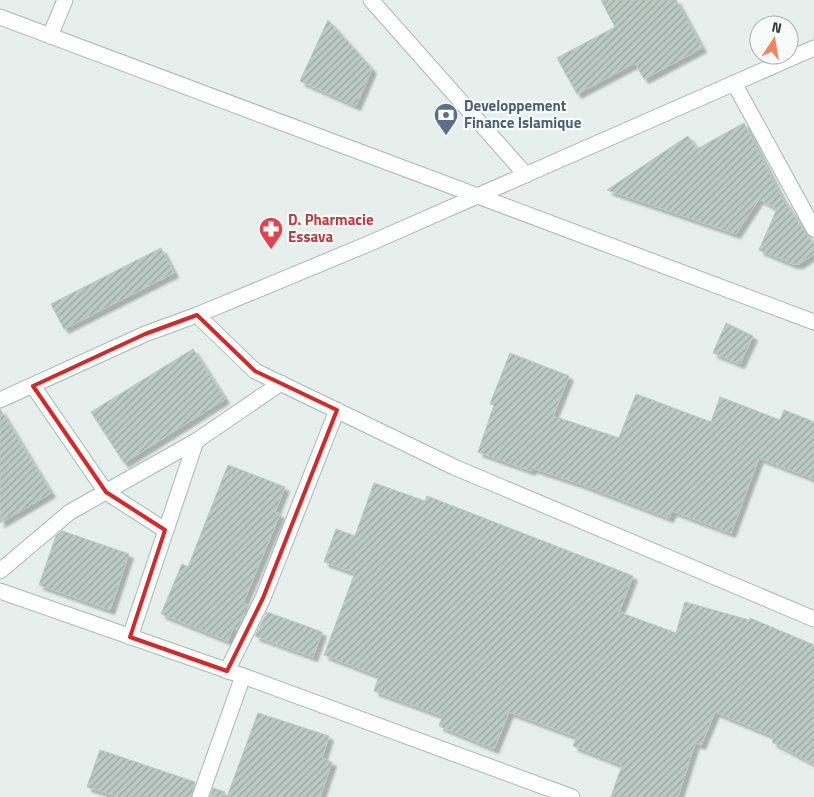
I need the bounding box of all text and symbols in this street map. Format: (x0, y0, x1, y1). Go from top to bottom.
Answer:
north arrow (749, 15, 799, 65)
text: N (770, 16, 784, 38)
place label: Developpement Finance Islamique (464, 94, 582, 134)
bank icon: Developpement Finance Islamique (433, 102, 459, 136)
place label: D. Pharmacie Essava (288, 208, 374, 248)
pharmacy icon: D. Pharmacie Essava (258, 216, 284, 250)

